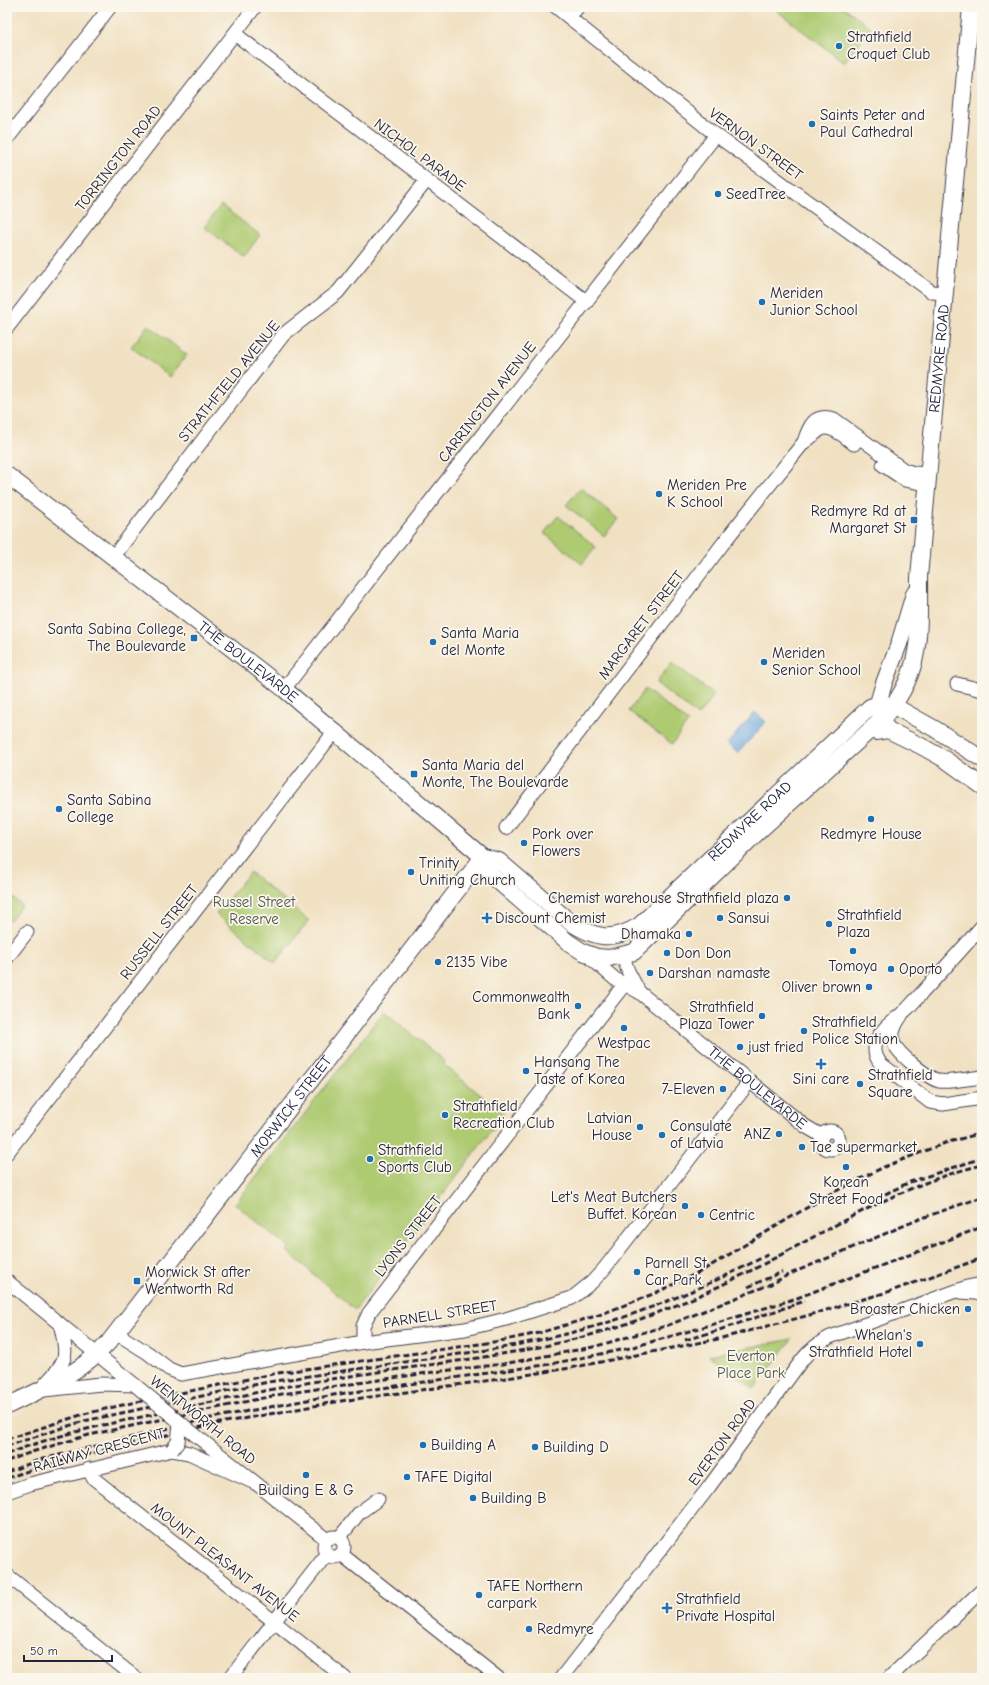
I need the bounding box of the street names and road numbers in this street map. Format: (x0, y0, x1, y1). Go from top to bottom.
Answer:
street label: TORRINGTON ROAD (71, 102, 165, 214)
street label: VERNON STREET (706, 104, 806, 184)
street label: NICHOL PARADE (371, 115, 469, 195)
street label: REDMYRE ROAD (925, 304, 953, 413)
street label: STRATHFIELD AVENUE (174, 317, 284, 445)
street label: CARRINGTON AVENUE (434, 338, 540, 466)
street label: MARGARET STREET (594, 567, 688, 683)
street label: THE BOULEVARDE (195, 617, 302, 706)
street label: REDMYRE ROAD (704, 777, 795, 865)
street label: RUSSELL STREET (116, 881, 202, 983)
street label: THE BOULEVARDE (704, 1042, 811, 1133)
street label: MORWICK STREET (246, 1052, 336, 1161)
street label: LYONS STREET (371, 1192, 445, 1280)
street label: PARNELL STREET (382, 1296, 499, 1332)
street label: WENTWORTH ROAD (146, 1372, 260, 1468)
street label: EVERTON ROAD (684, 1395, 760, 1489)
street label: RAILWAY CRESCENT (31, 1424, 167, 1476)
street label: MOUNT PLEASANT AVENUE (147, 1499, 303, 1625)

